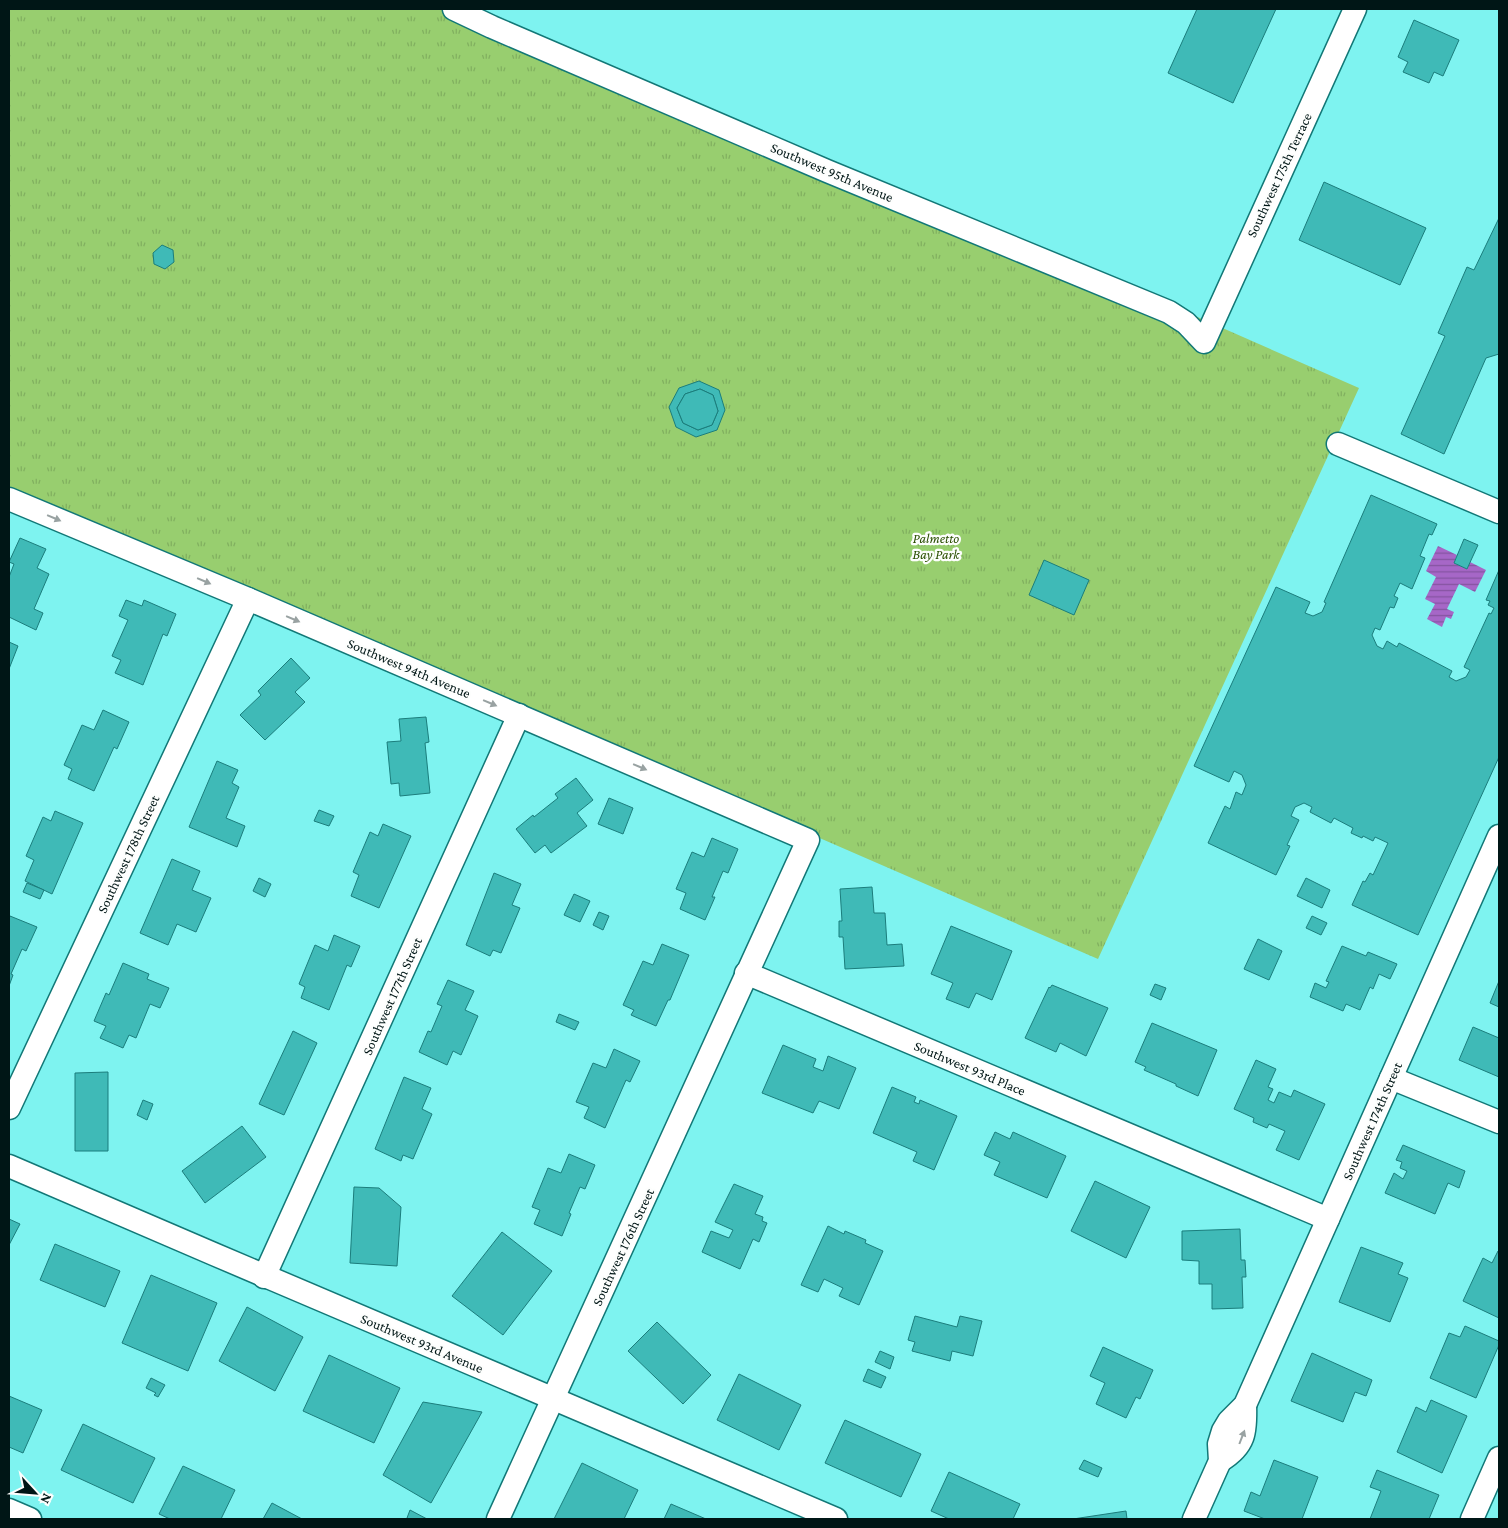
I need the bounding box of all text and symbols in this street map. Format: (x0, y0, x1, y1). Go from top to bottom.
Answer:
street label: Southwest 175th Terrace (1243, 110, 1315, 240)
street label: Southwest 95th Avenue (768, 139, 896, 205)
one-way arrow (47, 515, 61, 523)
park label: Palmetto Bay Park (913, 530, 960, 562)
one-way arrow (197, 577, 212, 585)
one-way arrow (286, 615, 300, 623)
street label: Southwest 94th Avenue (345, 635, 473, 701)
one-way arrow (483, 699, 498, 707)
one-way arrow (633, 764, 647, 772)
street label: Southwest 178th Street (94, 792, 162, 915)
street label: Southwest 177th Street (359, 934, 425, 1057)
street label: Southwest 93rd Place (912, 1037, 1028, 1099)
street label: Southwest 174th Street (1339, 1059, 1405, 1182)
street label: Southwest 176th Street (589, 1185, 657, 1308)
street label: Southwest 93rd Avenue (358, 1310, 486, 1376)
one-way arrow (1238, 1429, 1246, 1444)
north arrow (10, 1468, 60, 1518)
text: N (37, 1491, 56, 1507)

